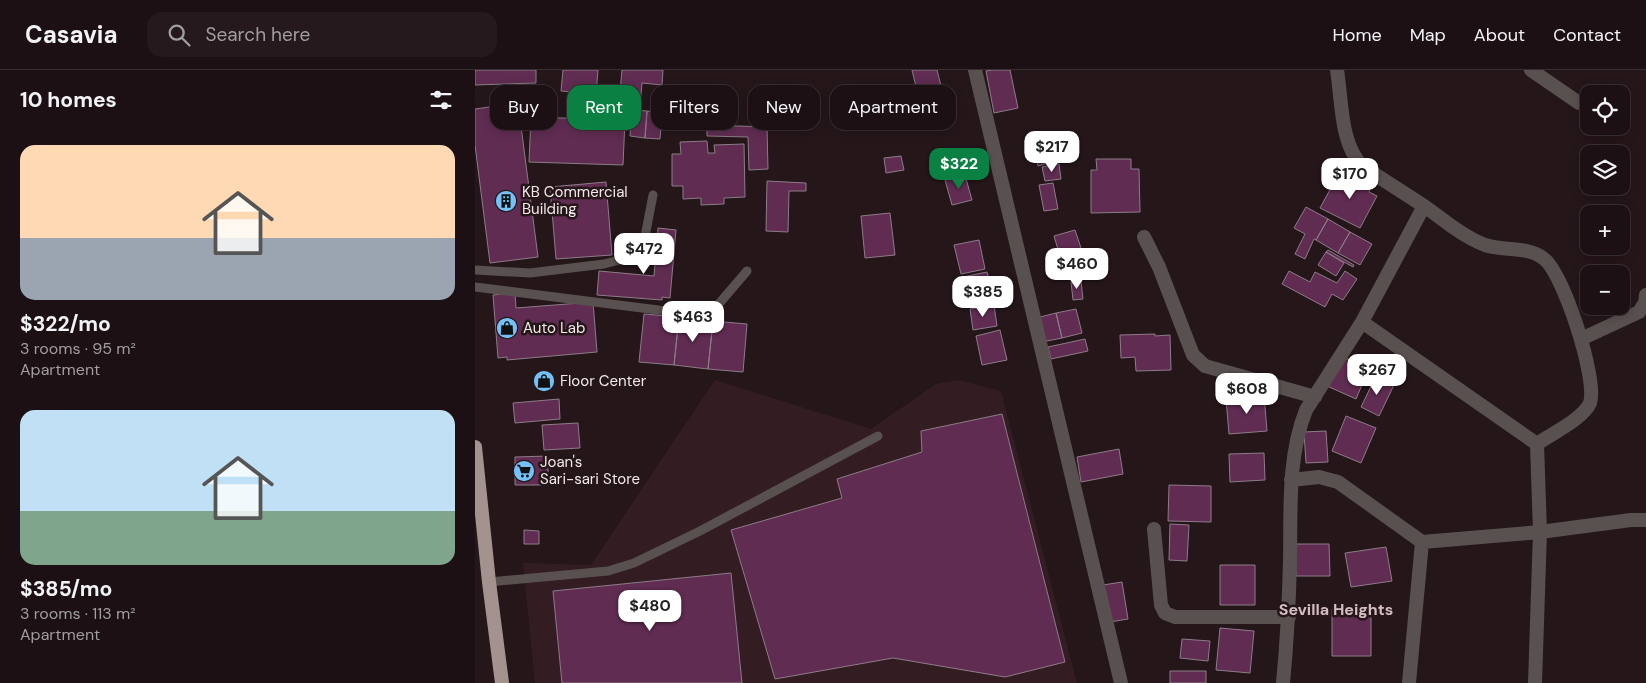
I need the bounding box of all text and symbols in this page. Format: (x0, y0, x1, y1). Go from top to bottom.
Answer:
search box (147, 12, 497, 57)
text: Casavia (25, 19, 117, 50)
icon: search (165, 21, 193, 49)
text: Search here (205, 22, 310, 47)
text: Home (1332, 23, 1382, 47)
text: Map (1410, 23, 1446, 47)
text: About (1474, 23, 1525, 47)
text: Contact (1553, 23, 1621, 47)
chip: Buy (490, 85, 557, 130)
chip: Rent (567, 85, 641, 130)
chip: Filters (651, 85, 738, 130)
chip: New (748, 85, 820, 130)
chip: Apartment (830, 85, 956, 130)
map controls (1580, 85, 1630, 315)
button: locate (1580, 85, 1630, 135)
text: 10 homes (20, 86, 117, 114)
icon: filters (427, 86, 455, 114)
pin: $217 (1022, 131, 1082, 173)
text: $217 (1035, 136, 1069, 157)
button: layers (1580, 145, 1630, 195)
pin: $322 (929, 148, 989, 190)
text: $322 (940, 153, 978, 174)
pin: $170 (1320, 158, 1380, 200)
text: $170 (1332, 163, 1368, 184)
icon: home (193, 178, 283, 268)
place label: KB Commercial Building (522, 182, 628, 219)
building icon: KB Commercial Building (494, 189, 518, 213)
button: + (1580, 205, 1630, 255)
pin: $472 (614, 232, 674, 275)
text: $472 (625, 238, 663, 259)
pin: $460 (1047, 248, 1107, 290)
text: $460 (1056, 253, 1098, 274)
button: − (1580, 265, 1630, 315)
pin: $385 (953, 276, 1013, 318)
text: $385 (963, 281, 1003, 302)
pin: $463 (663, 300, 723, 343)
text: $463 (673, 306, 713, 327)
text: $322/mo (20, 310, 111, 338)
shop icon: Auto Lab (495, 316, 519, 340)
place label: Auto Lab (523, 318, 585, 338)
text: 3 rooms · 95 m² (20, 338, 136, 359)
pin: $267 (1347, 354, 1407, 396)
text: Apartment (20, 359, 100, 380)
text: $267 (1358, 359, 1396, 380)
shop icon: Floor Center (532, 369, 556, 393)
place label: Floor Center (560, 371, 647, 391)
pin: $608 (1217, 372, 1277, 415)
text: $608 (1226, 378, 1268, 399)
icon: home (193, 443, 283, 533)
place label: Joan's Sari-sari Store (540, 452, 640, 489)
supermarket icon: Joan's Sari-sari Store (512, 459, 536, 483)
text: $385/mo (20, 575, 112, 603)
pin: $480 (620, 590, 680, 632)
text: $480 (629, 595, 671, 616)
district label: Sevilla Heights (1279, 599, 1393, 620)
text: 3 rooms · 113 m² (20, 603, 136, 624)
text: Apartment (20, 624, 100, 645)

